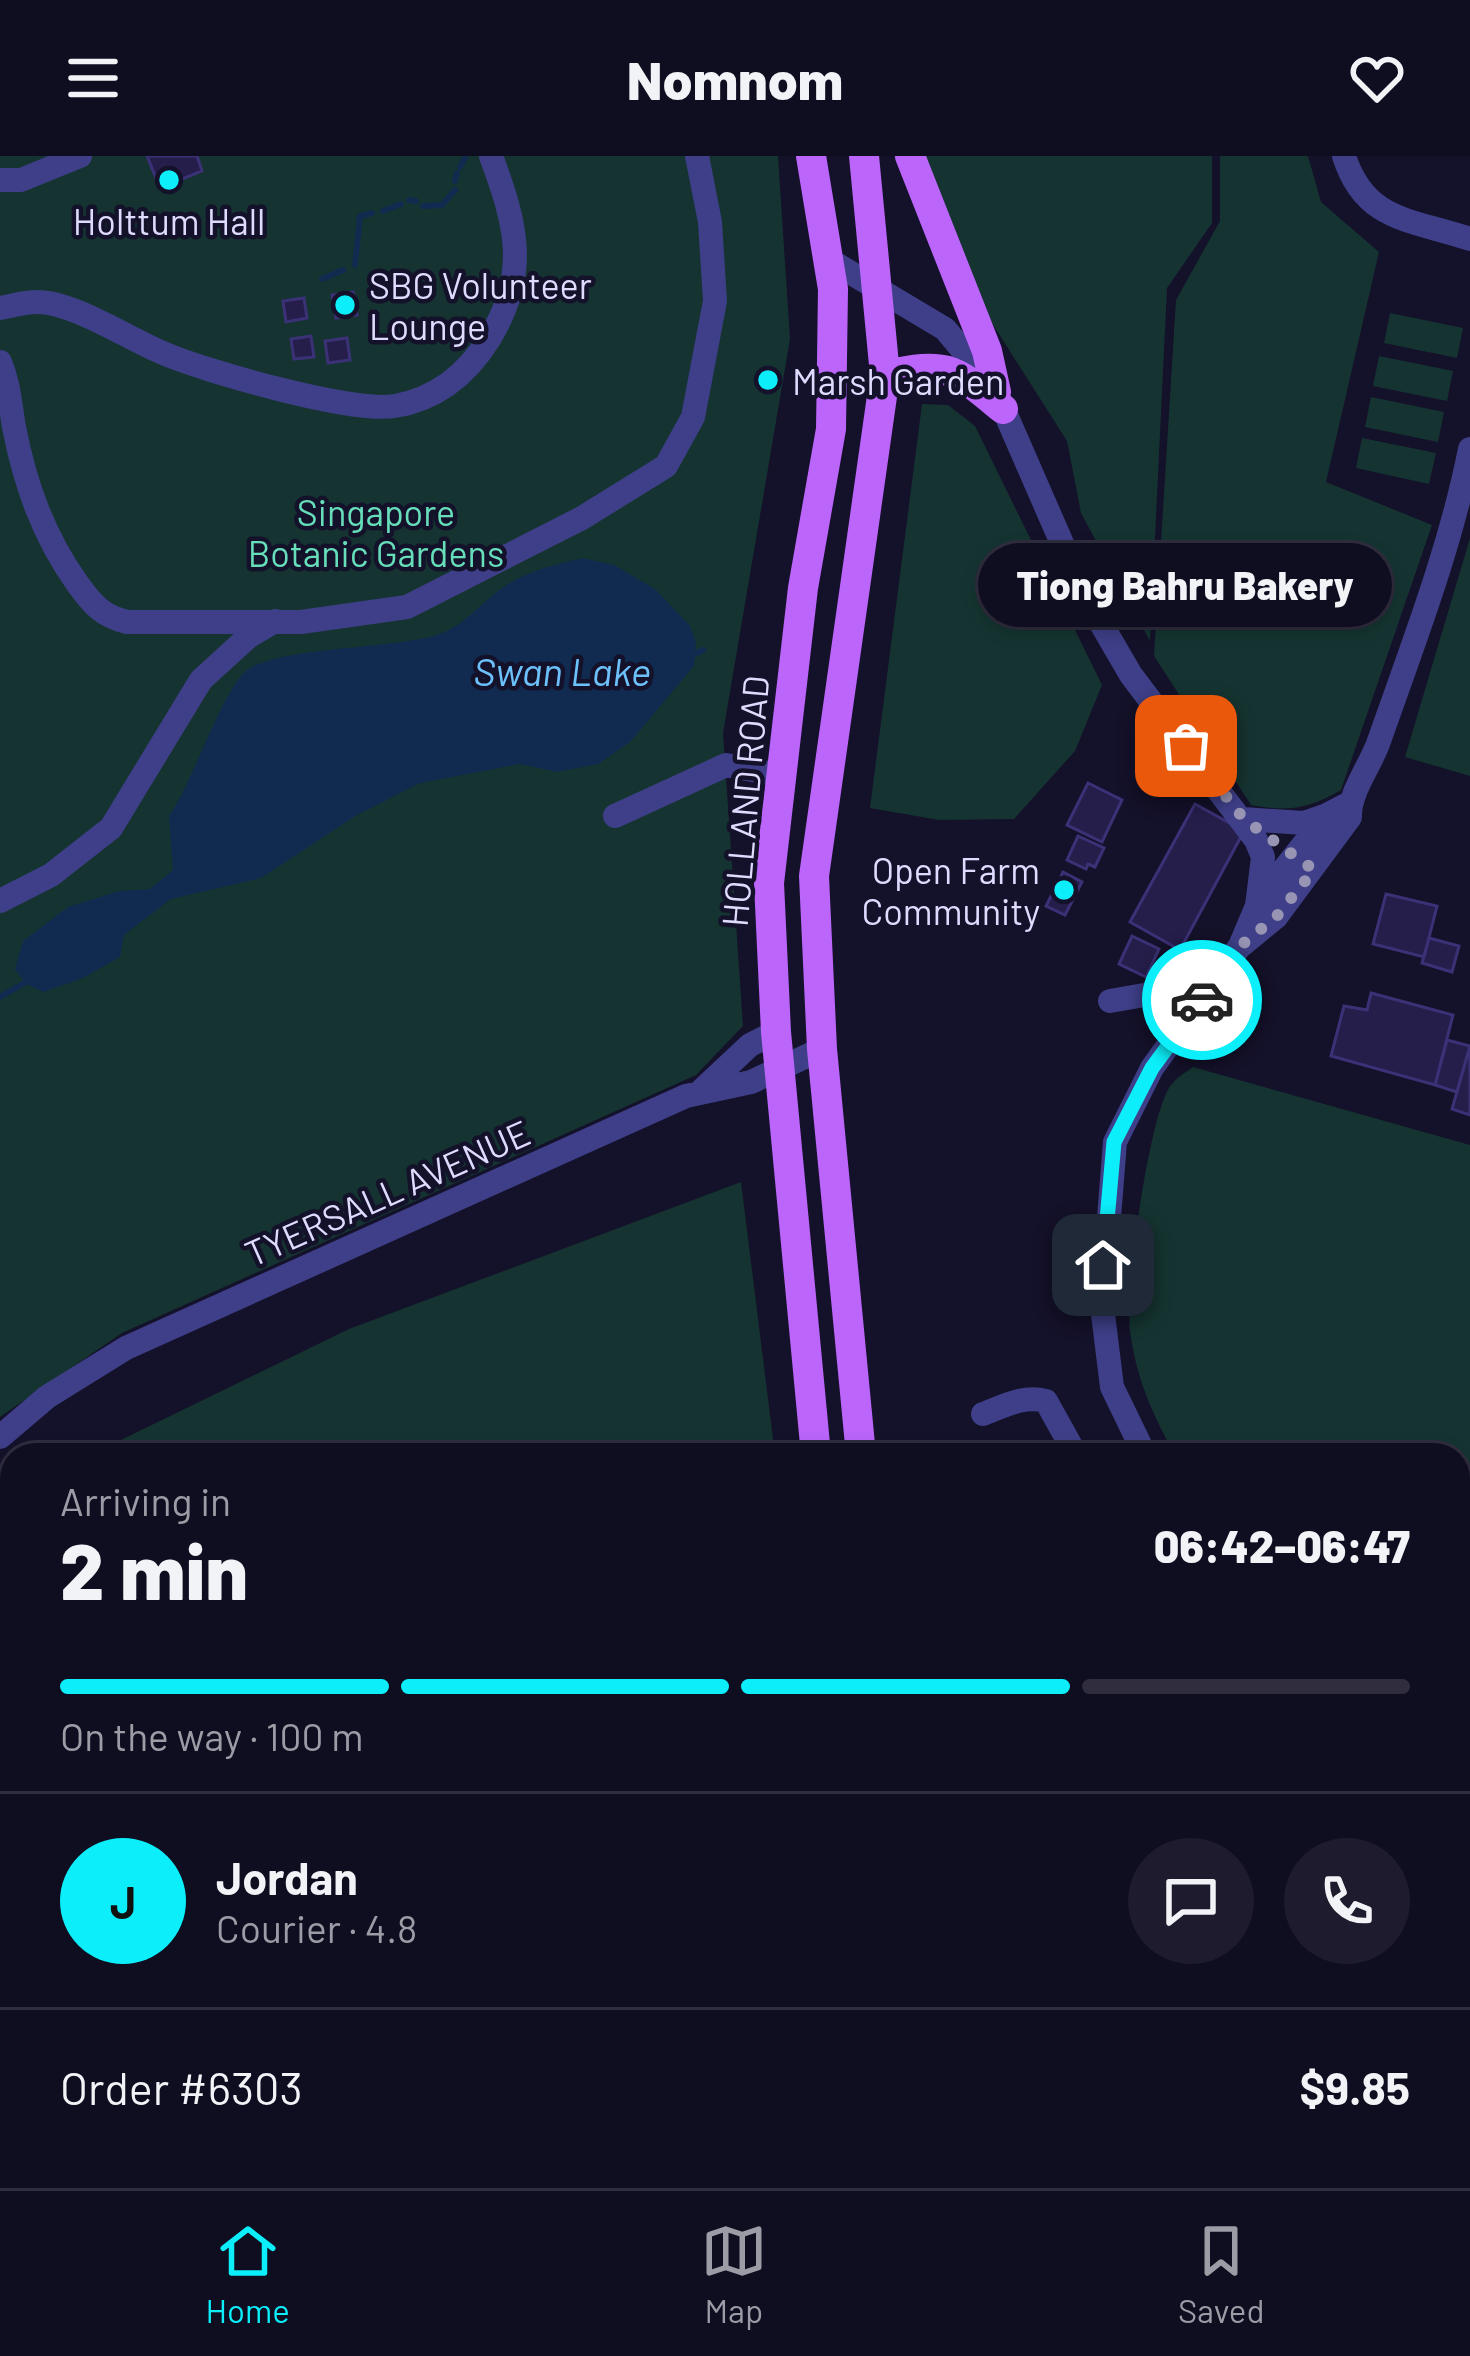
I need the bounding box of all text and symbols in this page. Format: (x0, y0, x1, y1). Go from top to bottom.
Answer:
icon: menu (60, 45, 126, 111)
icon: heart (1344, 45, 1410, 111)
text: Nomnom (627, 46, 843, 111)
marker: Holttum Hall (156, 167, 182, 193)
place label: Holttum Hall (73, 199, 265, 242)
place label: SBG Volunteer Lounge (369, 263, 592, 347)
marker: SBG Volunteer Lounge (332, 292, 358, 318)
place label: Marsh Garden (792, 359, 1004, 402)
marker: Marsh Garden (755, 367, 781, 393)
park label: Singapore Botanic Gardens (248, 490, 504, 574)
callout: Tiong Bahru Bakery (979, 542, 1393, 626)
text: Tiong Bahru Bakery (1016, 561, 1354, 608)
water label: Swan Lake (473, 647, 651, 694)
street label: HOLLAND ROAD (712, 674, 776, 928)
pin (1135, 695, 1237, 797)
icon: bag (1153, 713, 1219, 779)
place label: Open Farm Community (861, 848, 1040, 932)
marker: Open Farm Community (1051, 877, 1077, 903)
courier (1142, 940, 1262, 1060)
icon: car (1169, 967, 1235, 1033)
street label: TYERSALL AVENUE (238, 1110, 536, 1274)
pin (1052, 1214, 1154, 1316)
icon: home (1070, 1232, 1136, 1298)
text: Arriving in (60, 1477, 231, 1524)
text: 06:42–06:47 (1154, 1518, 1410, 1572)
text: 2 min (60, 1522, 248, 1616)
text: On the way · 100 m (60, 1712, 364, 1759)
button: chat (1128, 1838, 1254, 1964)
button: phone (1284, 1838, 1410, 1964)
text: Jordan (216, 1850, 358, 1904)
text: J (110, 1874, 136, 1928)
text: Courier · 4.8 (216, 1904, 417, 1951)
text: Order #6303 (60, 2060, 303, 2114)
text: $9.85 (1300, 2060, 1410, 2114)
tab: Home (206, 2218, 290, 2330)
tab: Map (701, 2218, 767, 2330)
tab: Saved (1178, 2218, 1264, 2330)

